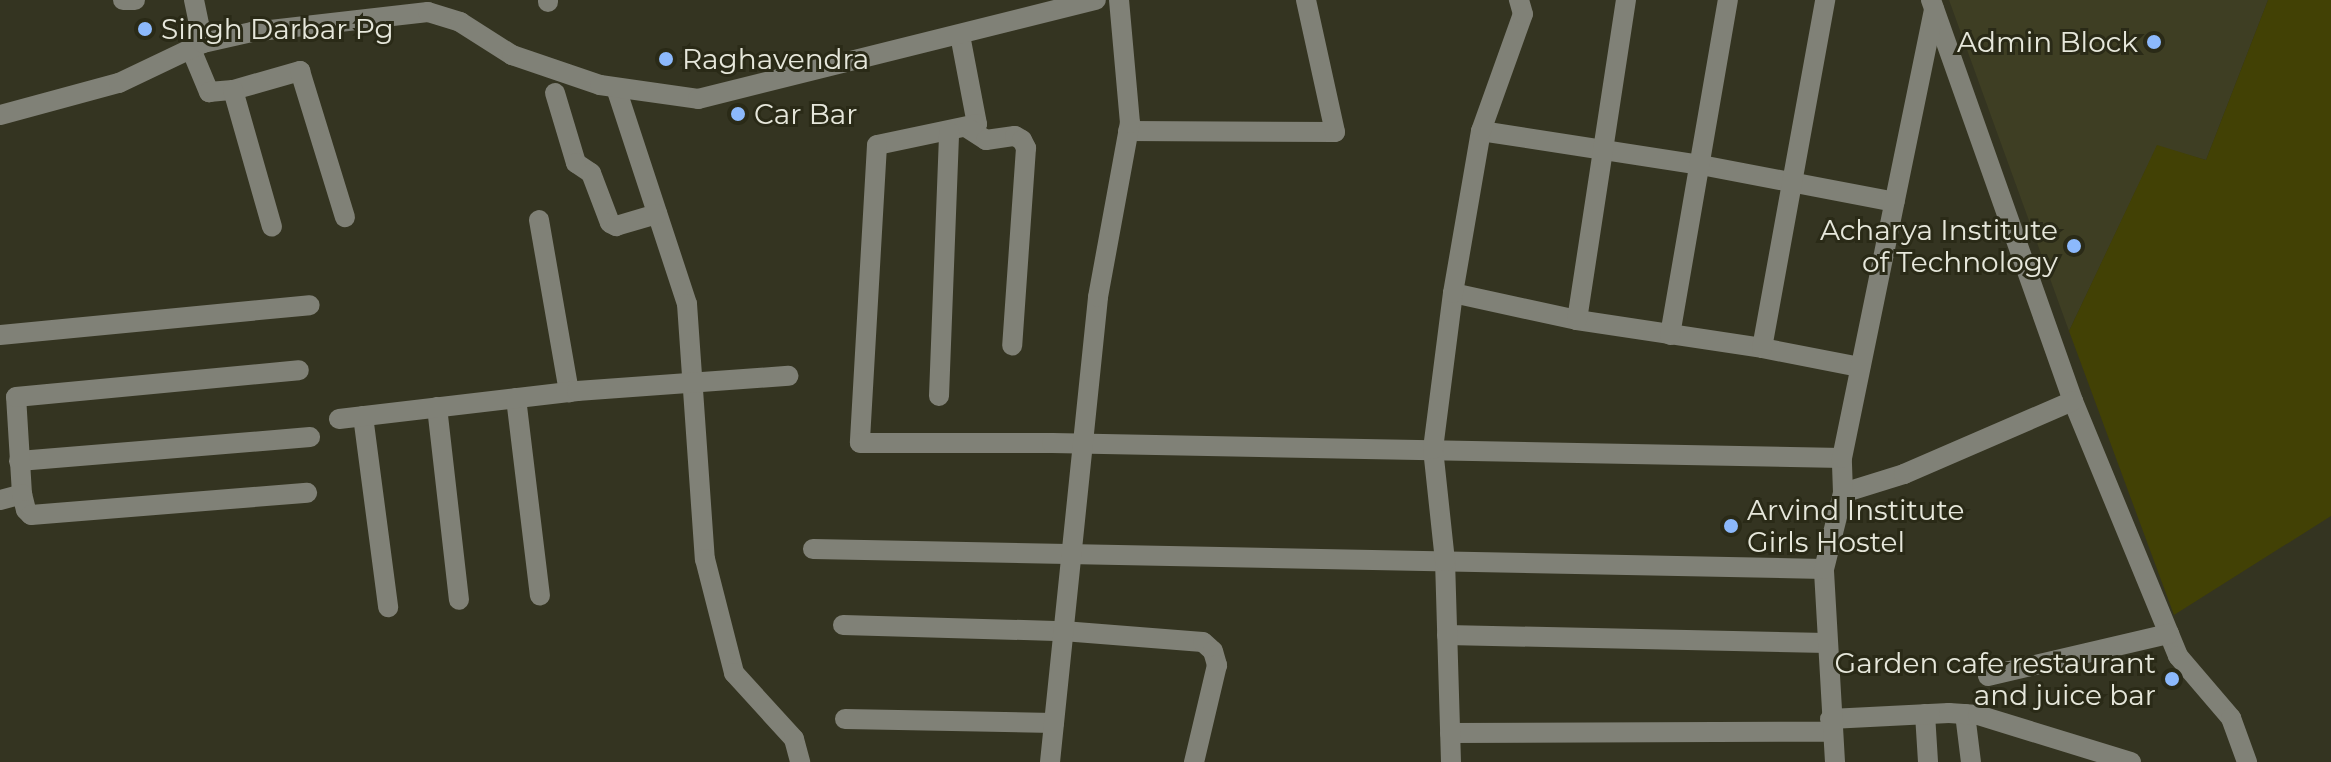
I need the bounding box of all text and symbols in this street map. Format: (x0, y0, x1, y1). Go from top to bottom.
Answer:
place label: Singh Darbar Pg (161, 12, 394, 46)
marker: Singh Darbar Pg (136, 20, 154, 38)
place label: Admin Block (1957, 25, 2138, 59)
marker: Admin Block (2145, 33, 2163, 51)
place label: Raghavendra (682, 42, 869, 76)
marker: Raghavendra (657, 50, 675, 68)
place label: Car Bar (754, 97, 858, 131)
marker: Car Bar (729, 105, 747, 123)
place label: Acharya Institute of Technology (1820, 213, 2058, 279)
marker: Acharya Institute of Technology (2065, 237, 2083, 255)
place label: Arvind Institute Girls Hostel (1747, 493, 1964, 559)
marker: Arvind Institute Girls Hostel (1722, 517, 1740, 535)
place label: Garden cafe restaurant and juice bar (1835, 646, 2156, 712)
marker: Garden cafe restaurant and juice bar (2163, 670, 2181, 688)

